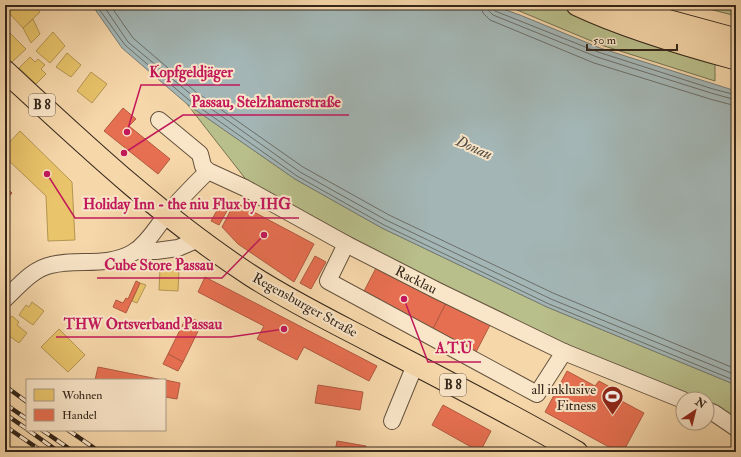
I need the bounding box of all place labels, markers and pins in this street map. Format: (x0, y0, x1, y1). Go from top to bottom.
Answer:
callout: Kopfgeldjäger (141, 58, 240, 85)
callout: Passau, Stelzhamerstraße (183, 88, 349, 115)
callout: Holiday Inn - the niu Flux by IHG (75, 191, 299, 218)
callout: Cube Store Passau (97, 251, 222, 278)
callout: THW Ortsverband Passau (56, 310, 230, 337)
callout: A.T.U (428, 335, 481, 362)
place label: all inklusive Fitness (531, 381, 596, 414)
sports icon: all inklusive Fitness (599, 384, 625, 417)

